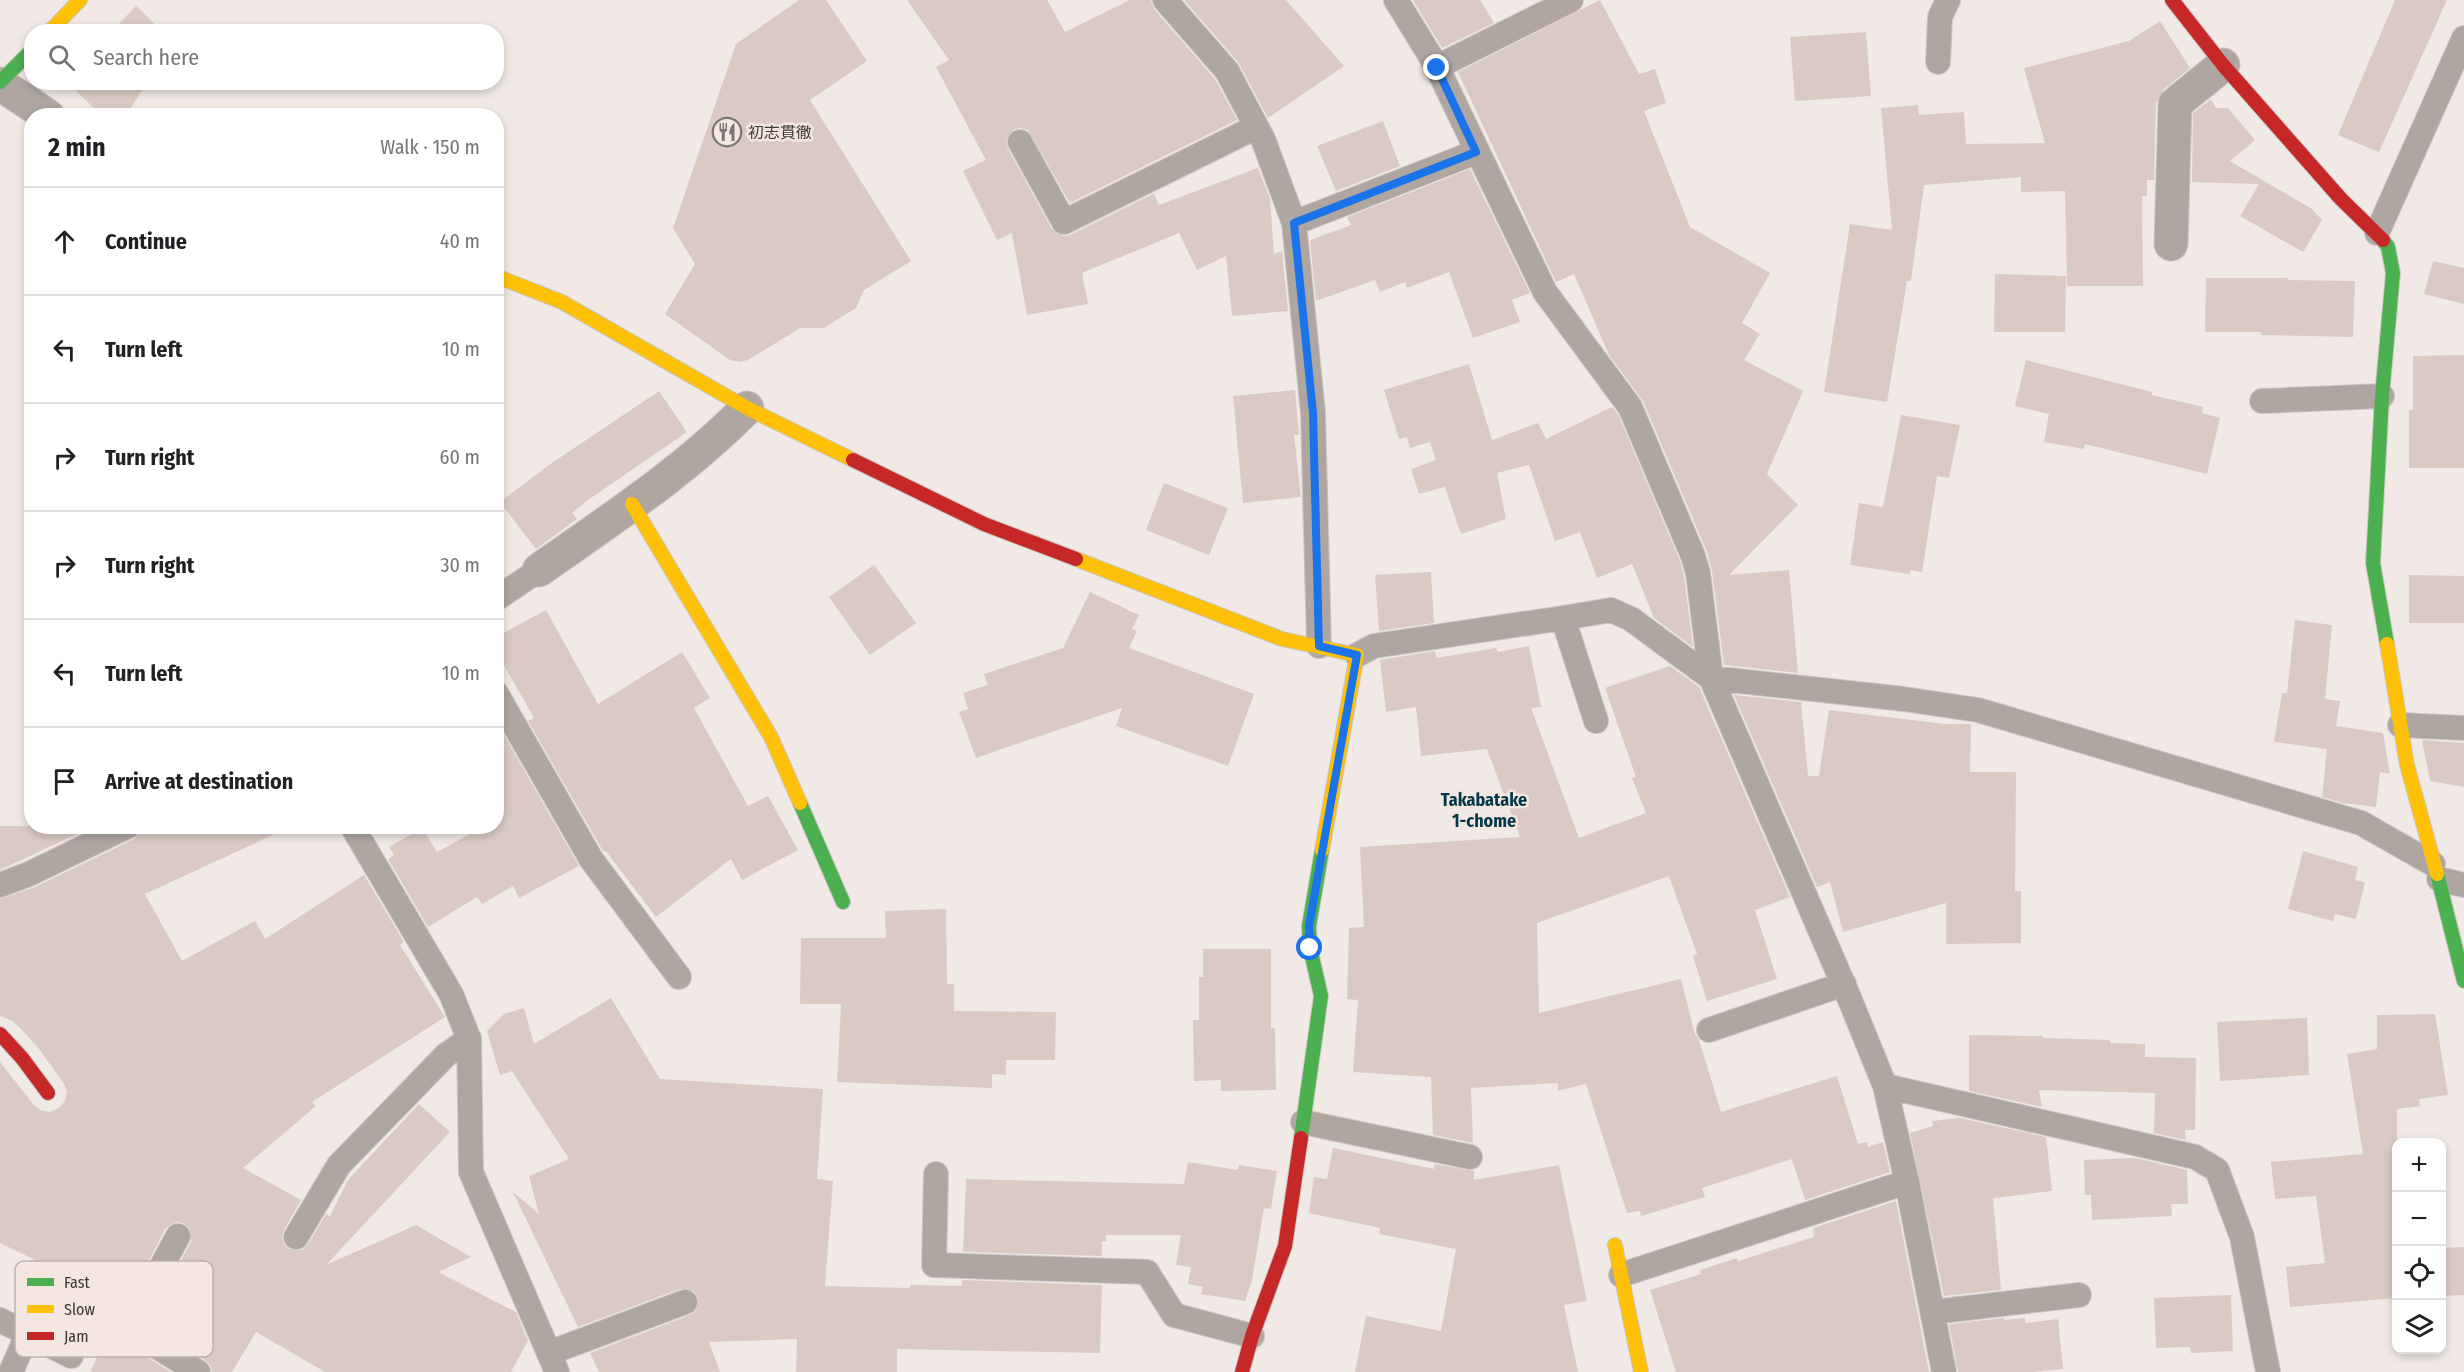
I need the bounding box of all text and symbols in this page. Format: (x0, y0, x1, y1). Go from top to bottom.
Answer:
search box (24, 24, 504, 90)
icon: search (45, 41, 78, 74)
text: Search here (93, 44, 199, 71)
route end (1423, 54, 1449, 80)
restaurant icon: 初志貫徹 (711, 116, 743, 148)
place label: 初志貫徹 (748, 123, 812, 142)
text: 2 min (48, 132, 106, 163)
text: Walk · 150 m (380, 135, 480, 159)
icon: ahead (48, 225, 81, 258)
text: Continue (105, 228, 187, 255)
text: 40 m (440, 229, 480, 253)
icon: left (48, 333, 81, 366)
text: Turn left (105, 336, 183, 363)
text: 10 m (442, 337, 480, 361)
icon: right (48, 441, 81, 474)
text: Turn right (105, 444, 194, 471)
text: 60 m (440, 445, 480, 469)
icon: right (48, 549, 81, 582)
text: Turn right (105, 552, 194, 579)
text: 30 m (440, 553, 480, 577)
icon: left (48, 657, 81, 690)
text: Turn left (105, 660, 183, 687)
text: 10 m (442, 661, 480, 685)
icon: arrive (48, 765, 81, 798)
text: Arrive at destination (105, 768, 293, 795)
district label: Takabatake 1-chome (1441, 789, 1527, 832)
route start (1296, 934, 1322, 960)
map controls (2392, 1138, 2446, 1354)
button: + (2392, 1138, 2446, 1192)
button: − (2392, 1192, 2446, 1246)
button: locate (2392, 1246, 2446, 1300)
legend (15, 1261, 213, 1357)
text: Fast (64, 1273, 91, 1292)
text: Slow (64, 1300, 95, 1319)
button: layers (2392, 1300, 2446, 1354)
text: Jam (64, 1327, 89, 1346)

